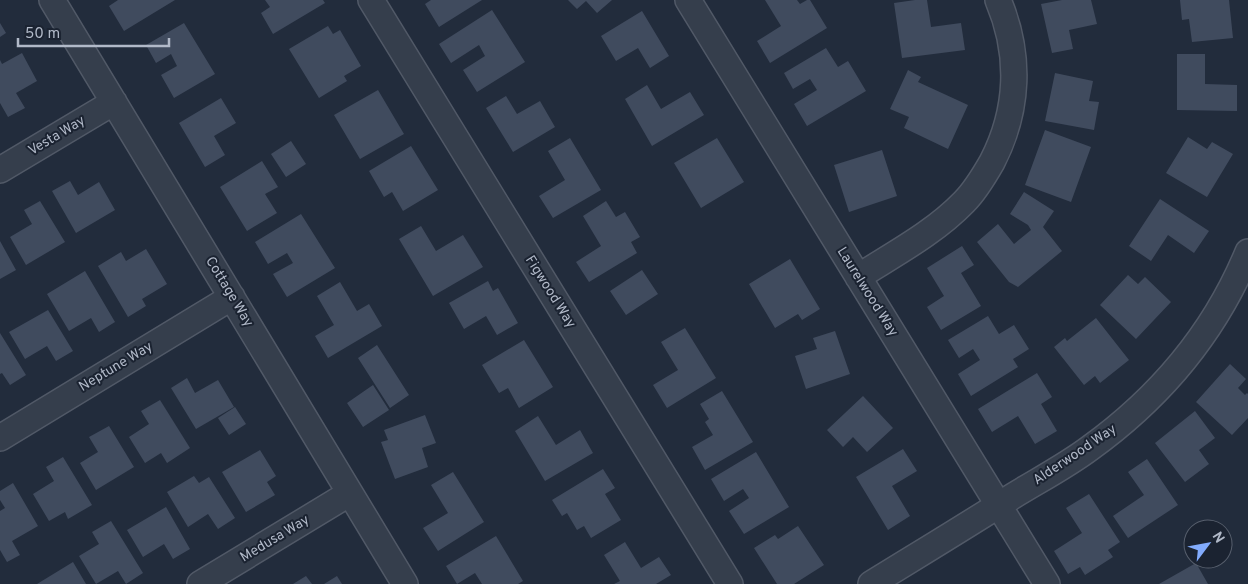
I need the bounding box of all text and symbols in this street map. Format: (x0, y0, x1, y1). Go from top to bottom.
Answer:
scale bar (18, 15, 169, 47)
text: 50 m (25, 25, 60, 44)
street label: Vesta Way (25, 112, 89, 160)
street label: Laurelwood Way (833, 244, 901, 340)
street label: Figwood Way (521, 253, 579, 331)
street label: Cottage Way (201, 254, 257, 330)
street label: Neptune Way (76, 338, 156, 396)
street label: Alderwood Way (1030, 421, 1120, 489)
street label: Medusa Way (237, 512, 313, 566)
north arrow (1183, 519, 1233, 569)
text: N (1208, 529, 1228, 547)

